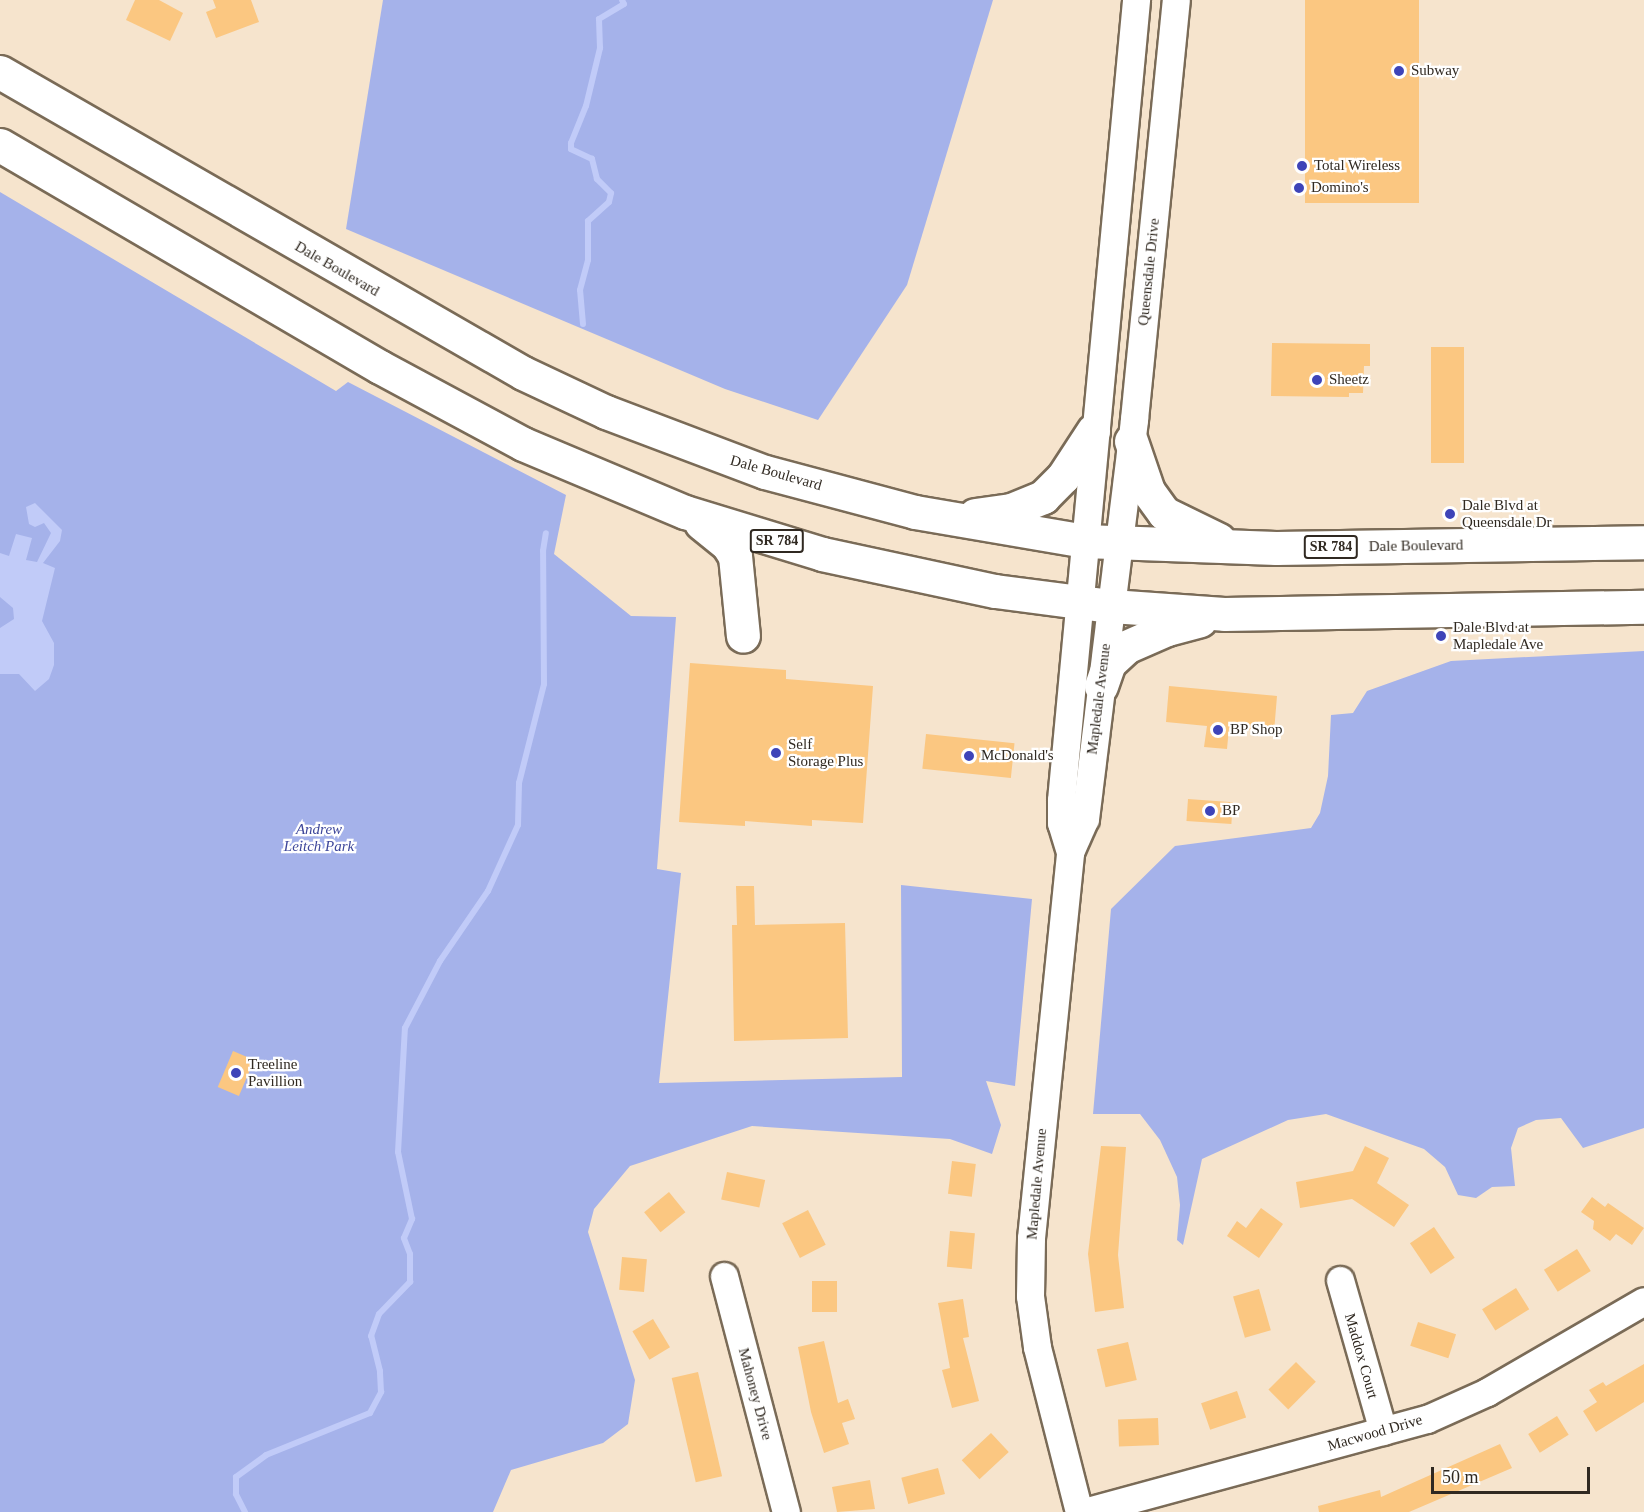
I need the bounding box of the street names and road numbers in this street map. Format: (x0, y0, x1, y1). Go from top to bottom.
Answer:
street label: Queensdale Drive (1134, 217, 1164, 327)
street label: Dale Boulevard (292, 238, 382, 300)
street label: Dale Boulevard (728, 451, 824, 495)
road number: SR 784 (748, 530, 806, 552)
road number: SR 784 (1302, 536, 1360, 558)
street label: Dale Boulevard (1369, 536, 1463, 556)
street label: Mapledale Avenue (1083, 642, 1115, 756)
street label: Mapledale Avenue (1023, 1127, 1051, 1241)
street label: Maddox Court (1340, 1311, 1382, 1401)
street label: Mahoney Drive (734, 1346, 776, 1442)
street label: Macwood Drive (1325, 1411, 1425, 1455)

